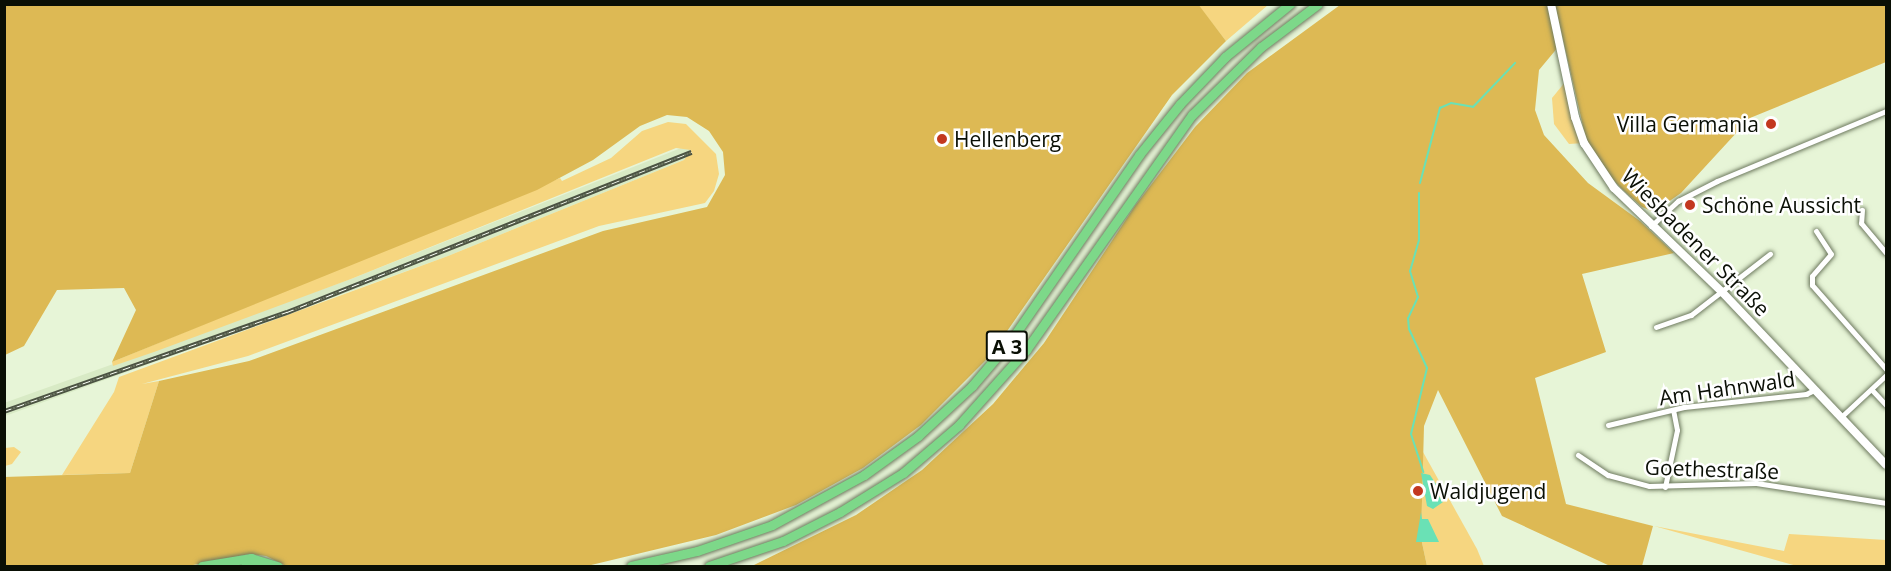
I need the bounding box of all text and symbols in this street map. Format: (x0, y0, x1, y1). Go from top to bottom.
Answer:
place label: Villa Germania (1617, 111, 1759, 137)
marker: Villa Germania (1764, 117, 1778, 131)
place label: Hellenberg (954, 126, 1061, 152)
marker: Hellenberg (935, 132, 949, 146)
street label: Wiesbadener Straße (1617, 163, 1775, 321)
place label: Schöne Aussicht (1702, 192, 1861, 218)
marker: Schöne Aussicht (1683, 198, 1697, 212)
road number: A 3 (984, 329, 1030, 363)
street label: Am Hahnwald (1657, 366, 1797, 410)
street label: Goethestraße (1644, 454, 1780, 484)
place label: Waldjugend (1430, 478, 1546, 504)
marker: Waldjugend (1411, 484, 1425, 498)

